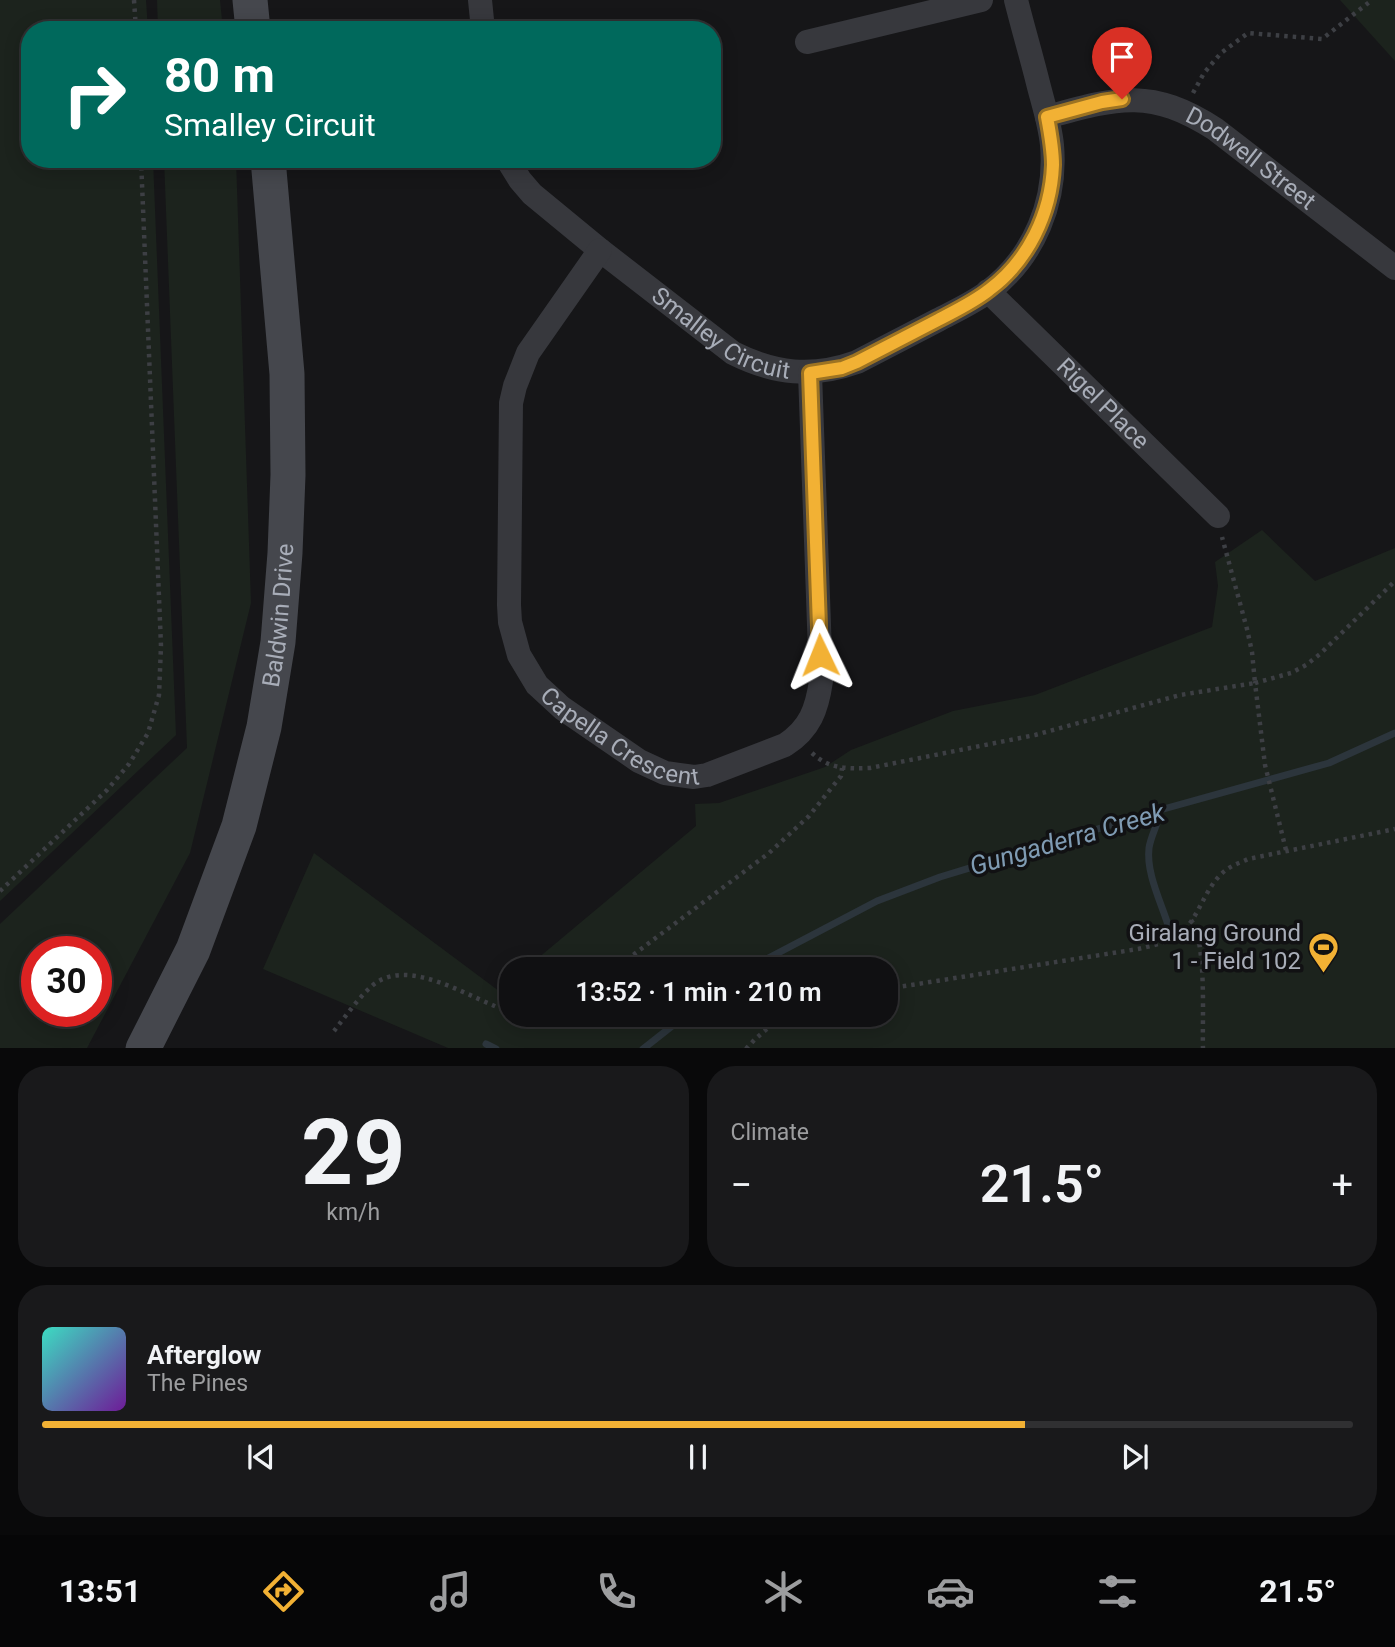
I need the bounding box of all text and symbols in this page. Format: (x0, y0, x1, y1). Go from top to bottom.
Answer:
pin (1092, 27, 1152, 99)
icon: arrive (1103, 38, 1141, 76)
text: 80 m (164, 47, 275, 104)
icon: right (49, 49, 140, 140)
street label: Dodwell Street (1181, 101, 1321, 216)
text: Smalley Circuit (164, 106, 376, 144)
street label: Smalley Circuit (646, 281, 792, 385)
street label: Rigel Place (1051, 352, 1155, 455)
street label: Baldwin Drive (257, 543, 299, 689)
position arrow (783, 618, 857, 692)
street label: Capella Crescent (535, 681, 701, 791)
water label: Gungaderra Creek (966, 796, 1169, 881)
place label: Giralang Ground 1 - Field 102 (1129, 919, 1301, 975)
sports icon: Giralang Ground 1 - Field 102 (1307, 930, 1341, 974)
speed limit sign: 30 (21, 936, 112, 1027)
text: 13:52 · 1 min · 210 m (575, 977, 822, 1007)
text: 29 (301, 1100, 405, 1206)
text: Climate (731, 1119, 809, 1146)
text: 21.5° (980, 1154, 1104, 1215)
text: − (731, 1163, 752, 1207)
text: + (1331, 1163, 1353, 1207)
text: km/h (326, 1199, 380, 1226)
text: Afterglow (147, 1340, 261, 1370)
text: The Pines (147, 1370, 248, 1397)
icon: previous (242, 1438, 280, 1476)
icon: pause (679, 1438, 717, 1476)
icon: next (1116, 1438, 1154, 1476)
icon: directions (259, 1567, 308, 1616)
icon: music (426, 1567, 475, 1616)
icon: phone (592, 1567, 641, 1616)
icon: climate (759, 1567, 808, 1616)
icon: car (926, 1567, 975, 1616)
icon: filters (1093, 1567, 1142, 1616)
text: 13:51 (59, 1572, 141, 1610)
text: 21.5° (1259, 1572, 1336, 1610)

